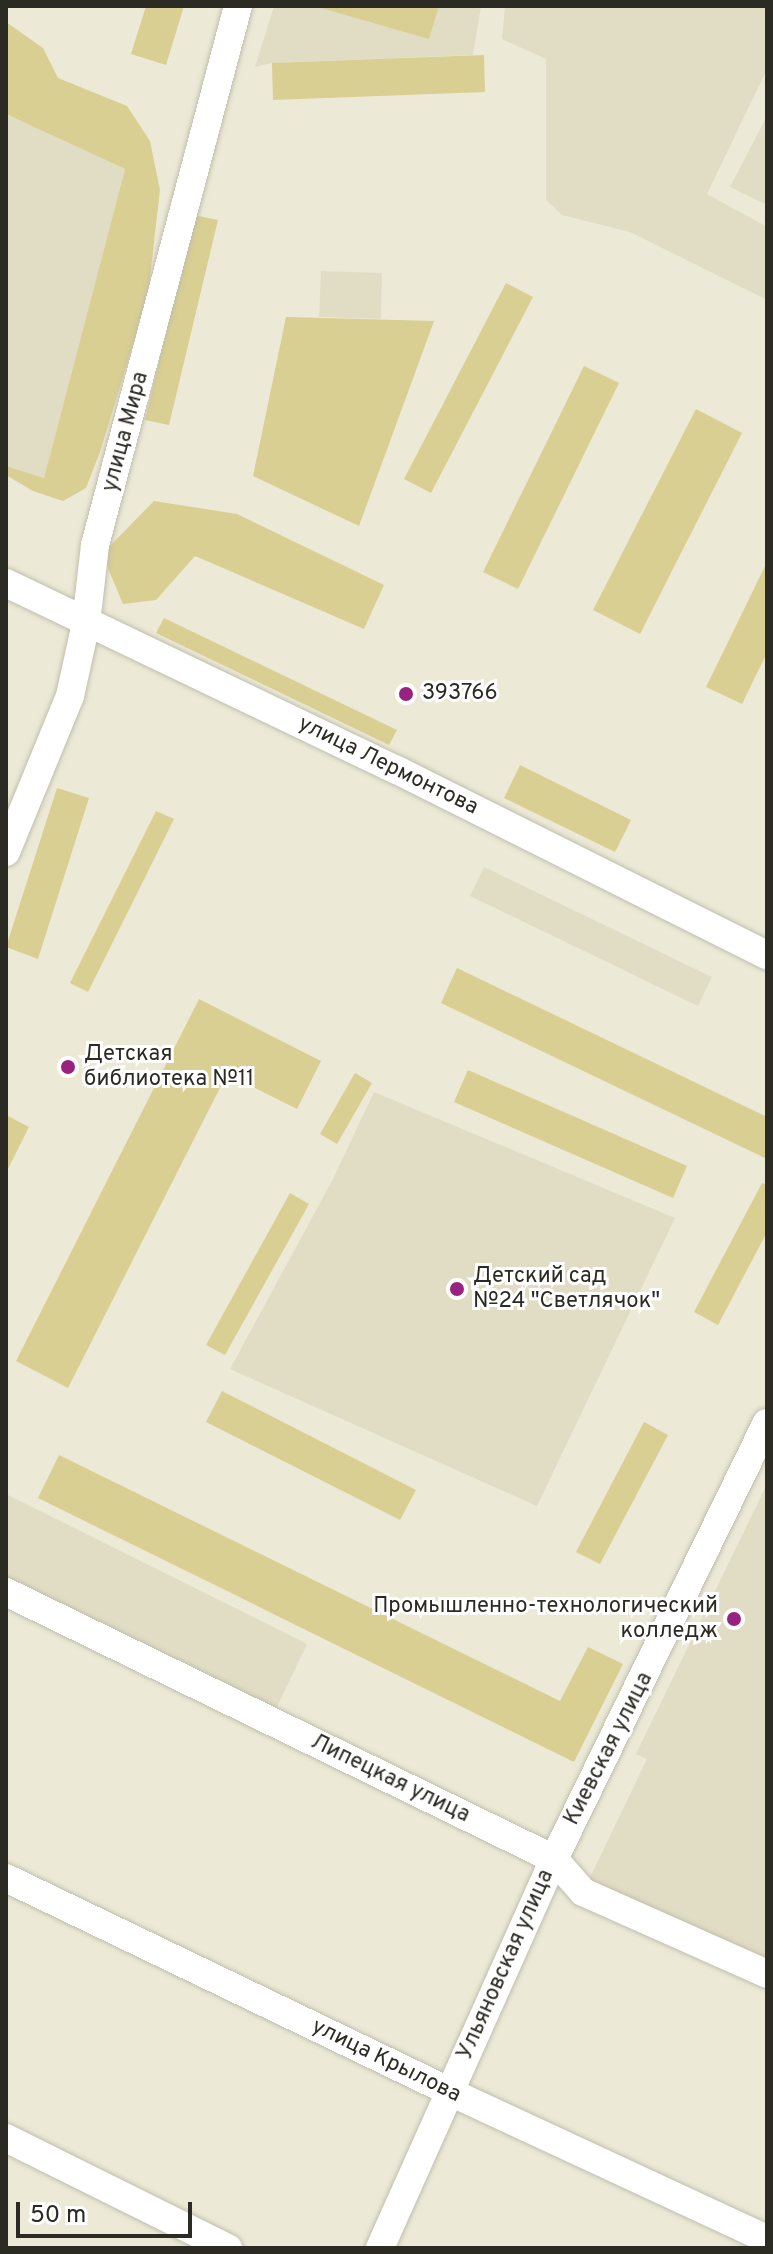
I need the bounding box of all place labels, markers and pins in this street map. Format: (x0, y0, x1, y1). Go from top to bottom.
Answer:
place label: 393766 (422, 681, 498, 707)
marker: 393766 (397, 685, 415, 703)
place label: Детская библиотека №11 (84, 1041, 254, 1092)
marker: Детская библиотека №11 (59, 1058, 77, 1076)
place label: Детский сад №24 "Светлячок" (473, 1263, 660, 1314)
marker: Детский сад №24 "Светлячок" (448, 1280, 466, 1298)
place label: Промышленно-технологический колледж (373, 1593, 718, 1644)
marker: Промышленно-технологический колледж (725, 1610, 743, 1628)

